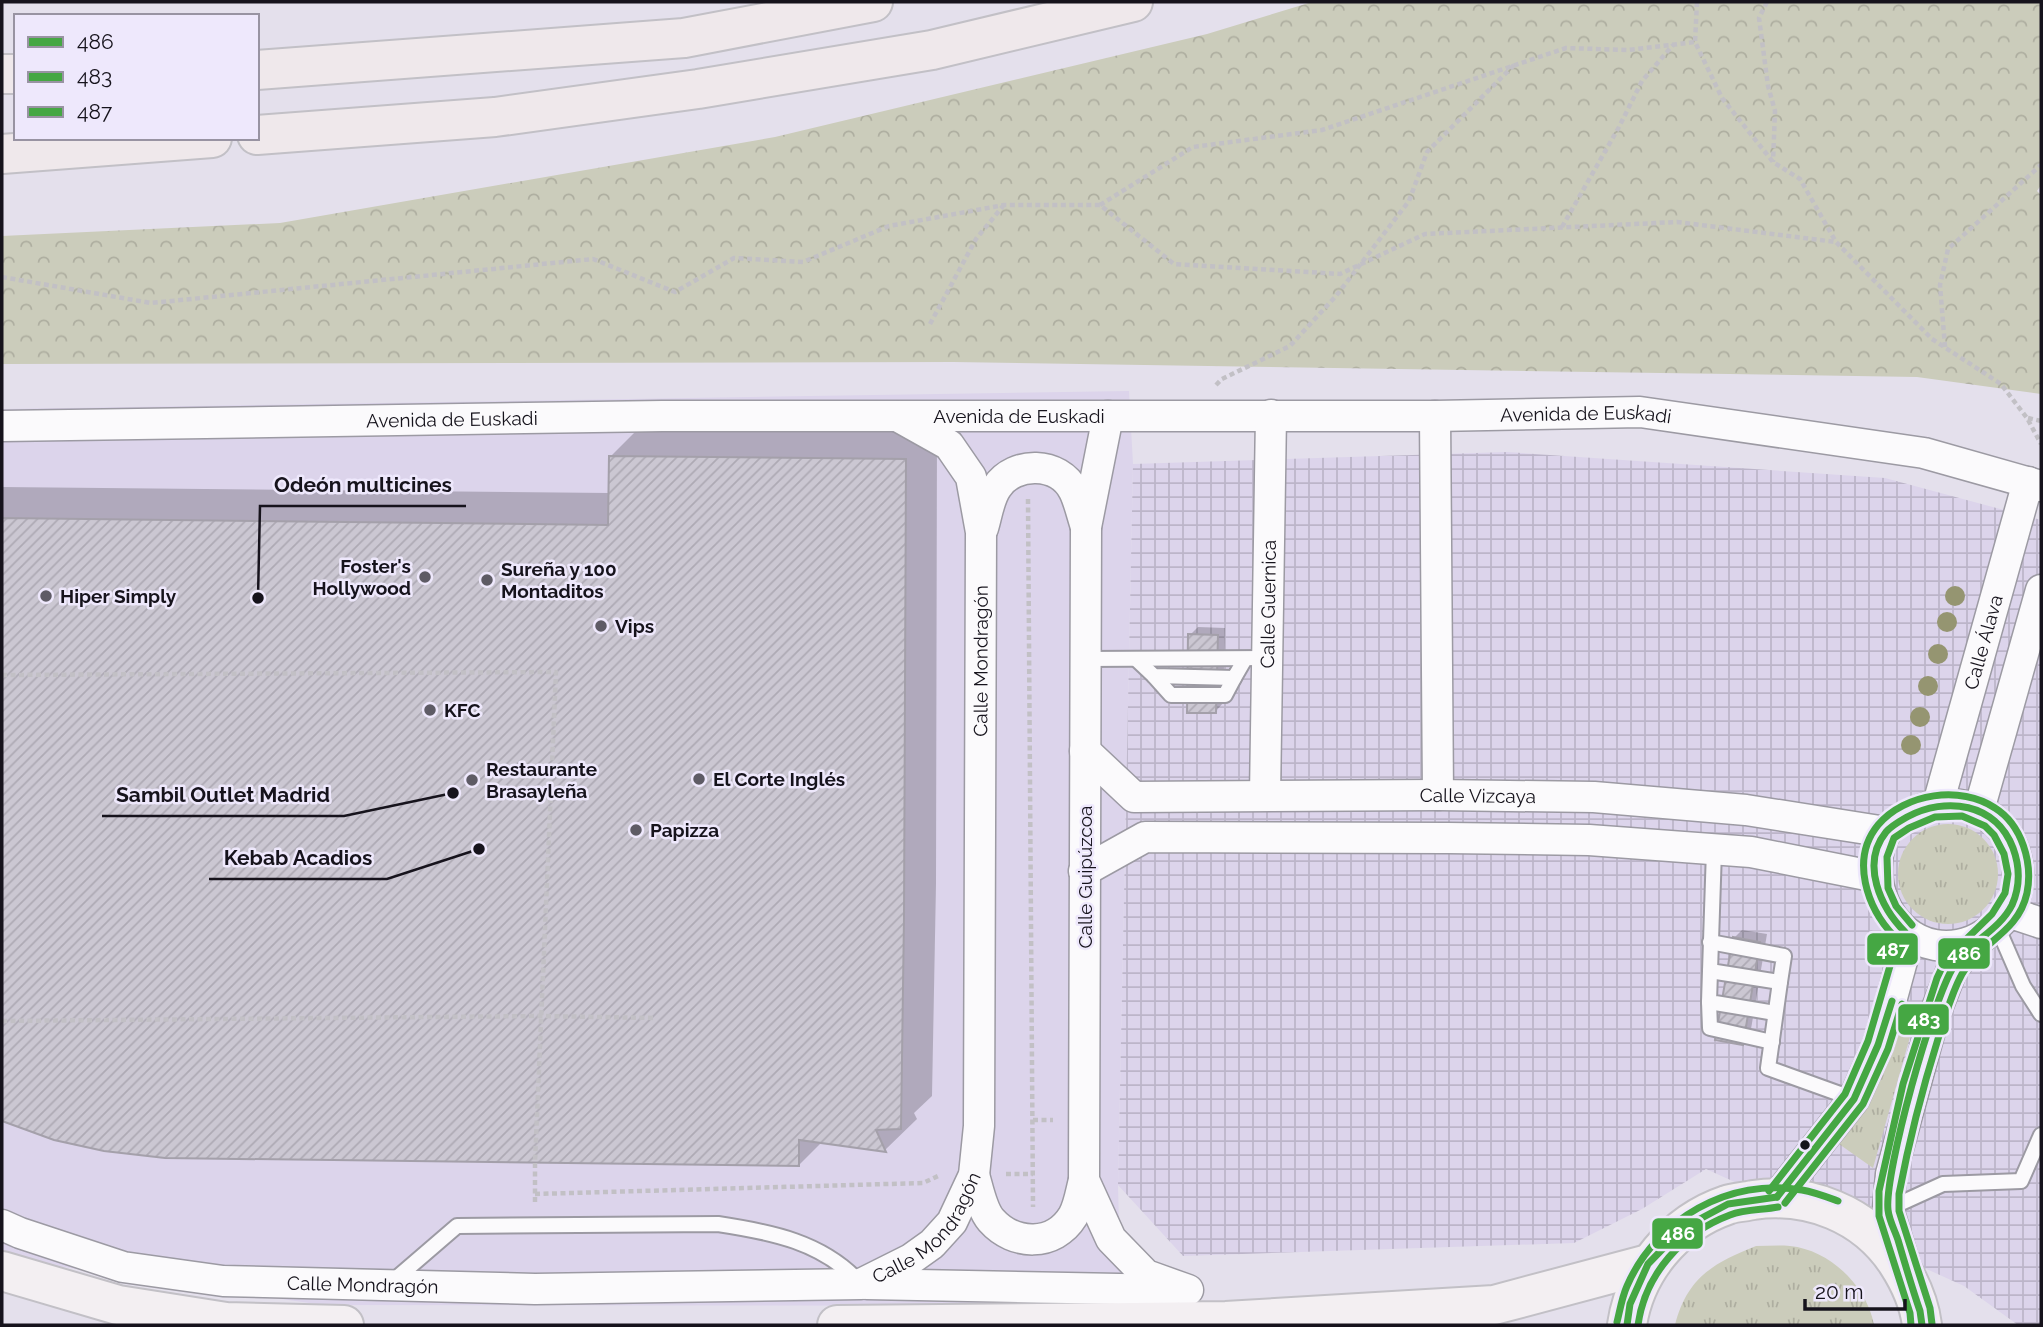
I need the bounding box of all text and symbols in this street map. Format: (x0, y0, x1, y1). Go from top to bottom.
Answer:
legend (14, 14, 259, 140)
text: 486 (77, 29, 114, 54)
text: 483 (77, 64, 112, 89)
text: 487 (77, 99, 113, 124)
street label: Avenida de Euskadi (1500, 400, 1673, 427)
street label: Avenida de Euskadi (933, 405, 1105, 427)
street label: Avenida de Euskadi (366, 407, 538, 431)
callout: Odeón multicines (260, 464, 466, 506)
text: Odeón multicines (274, 472, 452, 497)
street label: Calle Guernica (1256, 540, 1280, 668)
place label: Foster's Hollywood (313, 555, 411, 599)
place label: Sureña y 100 Montaditos (501, 558, 617, 602)
marker: Foster's Hollywood (417, 569, 433, 585)
marker: Sureña y 100 Montaditos (479, 572, 495, 588)
place label: Hiper Simply (60, 585, 177, 607)
street label: Calle Mondragón (969, 585, 992, 737)
marker: Hiper Simply (38, 588, 54, 604)
street label: Calle Álava (1960, 592, 2007, 692)
place label: Vips (615, 615, 654, 637)
marker: Vips (593, 618, 609, 634)
place label: KFC (444, 699, 480, 721)
marker: KFC (422, 702, 438, 718)
place label: Restaurante Brasayleña (486, 758, 597, 802)
place label: El Corte Inglés (713, 768, 845, 790)
marker: El Corte Inglés (691, 771, 707, 787)
marker: Restaurante Brasayleña (464, 772, 480, 788)
callout: Sambil Outlet Madrid (102, 774, 344, 816)
text: Sambil Outlet Madrid (116, 782, 330, 807)
street label: Calle Vizcaya (1420, 784, 1536, 807)
street label: Calle Guipúzcoa (1074, 806, 1096, 948)
place label: Papizza (650, 819, 719, 841)
marker: Papizza (628, 822, 644, 838)
callout: Kebab Acadios (209, 837, 387, 879)
text: Kebab Acadios (224, 845, 372, 870)
line badge: 487 (1866, 932, 1919, 966)
line badge: 486 (1937, 937, 1991, 970)
text: 487 (1877, 938, 1910, 960)
text: 486 (1947, 942, 1981, 964)
line badge: 483 (1897, 1003, 1950, 1036)
text: 483 (1908, 1008, 1940, 1030)
unlabelled marker (1798, 1138, 1812, 1152)
street label: Calle Mondragón (869, 1168, 985, 1288)
line badge: 486 (1651, 1217, 1704, 1250)
text: 486 (1661, 1222, 1695, 1244)
scale bar (1805, 1268, 1905, 1312)
street label: Calle Mondragón (287, 1272, 439, 1298)
text: 20 m (1815, 1279, 1863, 1304)

